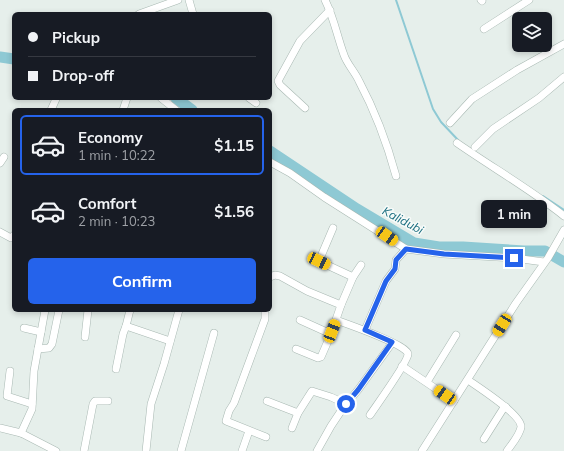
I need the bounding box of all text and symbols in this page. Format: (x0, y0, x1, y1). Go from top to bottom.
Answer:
map controls (512, 12, 552, 52)
button: layers (512, 12, 552, 52)
text: Pickup (52, 28, 100, 47)
text: Drop-off (52, 66, 114, 85)
icon: car (30, 127, 66, 163)
text: Economy (78, 128, 143, 147)
text: $1.15 (214, 136, 254, 155)
text: 1 min · 10:22 (78, 147, 155, 163)
icon: car (30, 193, 66, 229)
text: Comfort (78, 194, 136, 213)
callout: 1 min (481, 200, 547, 228)
text: $1.56 (214, 202, 254, 221)
water label: Kalidubi (380, 203, 426, 237)
text: 1 min (497, 206, 531, 222)
text: 2 min · 10:23 (78, 213, 155, 229)
car (374, 224, 400, 248)
route end (505, 249, 523, 267)
car (306, 250, 332, 272)
button: Confirm (28, 258, 256, 304)
car (491, 312, 513, 338)
car (322, 318, 342, 344)
car (432, 383, 458, 407)
route start (337, 395, 355, 413)

